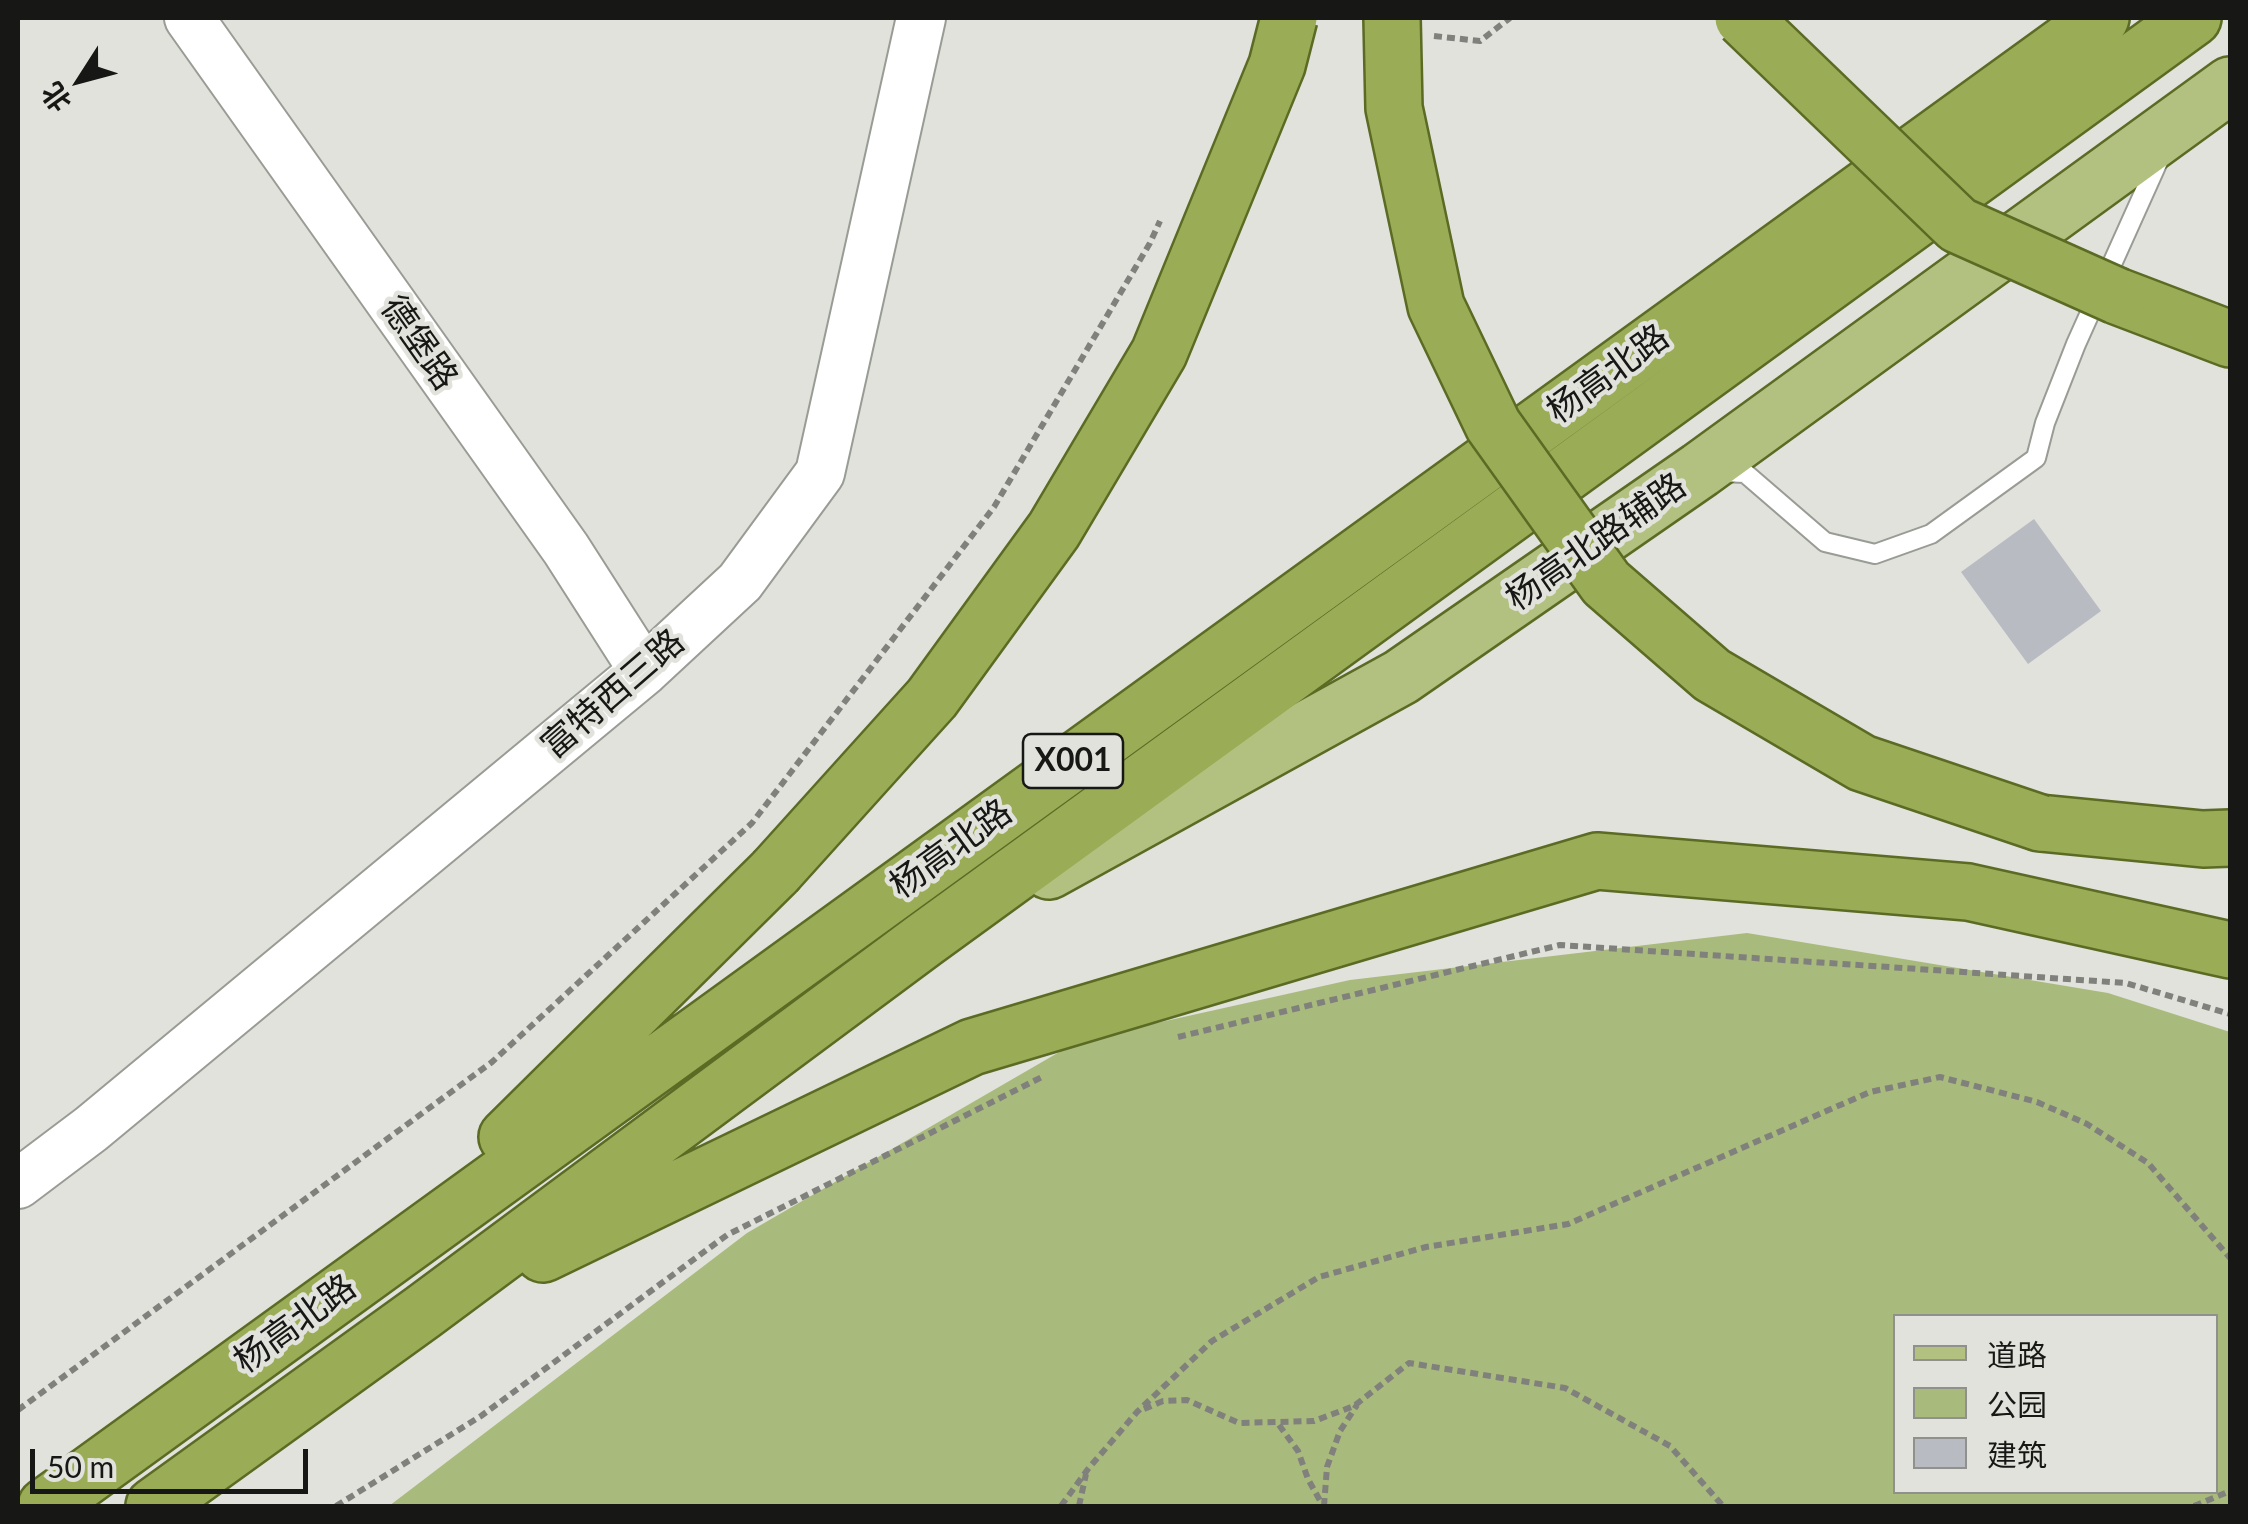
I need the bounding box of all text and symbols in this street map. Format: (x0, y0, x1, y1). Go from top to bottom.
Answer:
north arrow (30, 30, 130, 130)
text: 北 (34, 76, 78, 119)
street label: 德堡路 (372, 288, 466, 398)
street label: 杨高北路 (1539, 316, 1677, 432)
street label: 杨高北路辅路 (1498, 465, 1694, 619)
street label: 富特西三路 (533, 621, 693, 767)
road number: X001 (1023, 734, 1123, 788)
street label: 杨高北路 (882, 791, 1020, 907)
street label: 杨高北路 (226, 1266, 364, 1382)
legend (1893, 1314, 2218, 1494)
text: 道路 (1987, 1336, 2047, 1372)
text: 公园 (1987, 1386, 2047, 1422)
scale bar (35, 1429, 312, 1491)
text: 建筑 (1987, 1436, 2047, 1472)
text: 50 m (47, 1448, 114, 1484)

